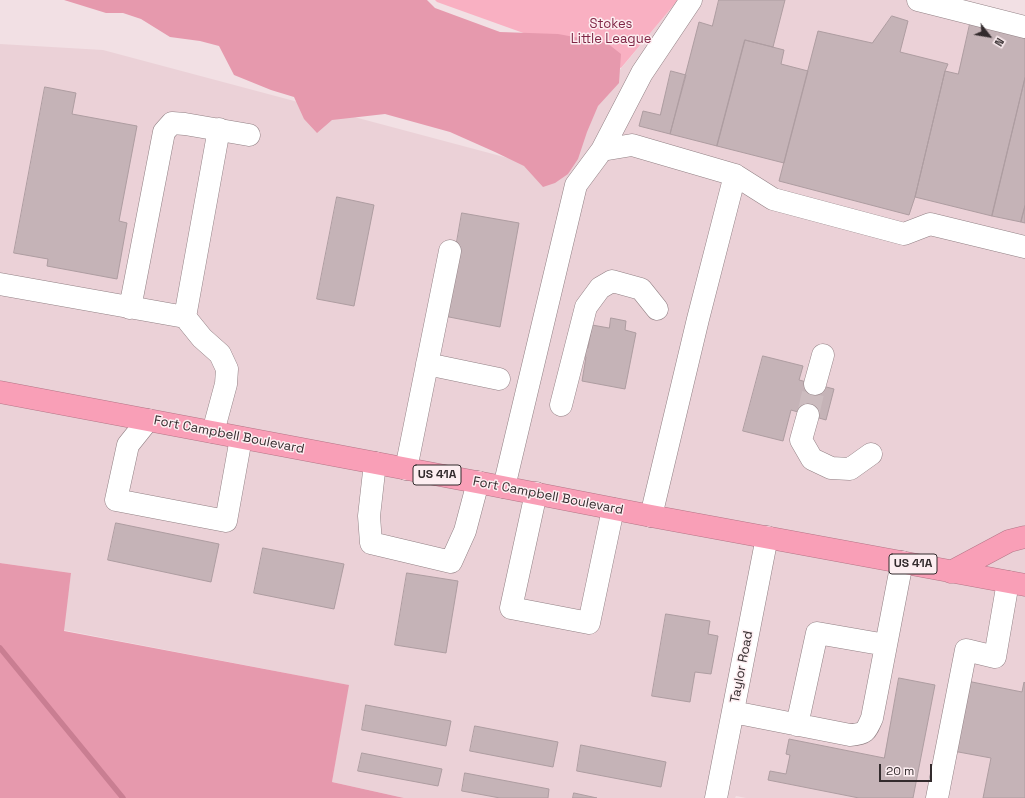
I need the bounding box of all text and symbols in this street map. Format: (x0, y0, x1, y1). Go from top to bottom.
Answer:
park label: Stokes Little League (571, 16, 651, 47)
north arrow (969, 16, 1009, 56)
text: N (991, 35, 1007, 49)
street label: Fort Campbell Boulevard (152, 413, 306, 457)
road number: US 41A (413, 465, 461, 485)
street label: Fort Campbell Boulevard (471, 474, 625, 518)
road number: US 41A (889, 554, 937, 574)
street label: Taylor Road (727, 630, 757, 704)
scale bar (881, 756, 934, 782)
text: 20 m (886, 763, 914, 779)

